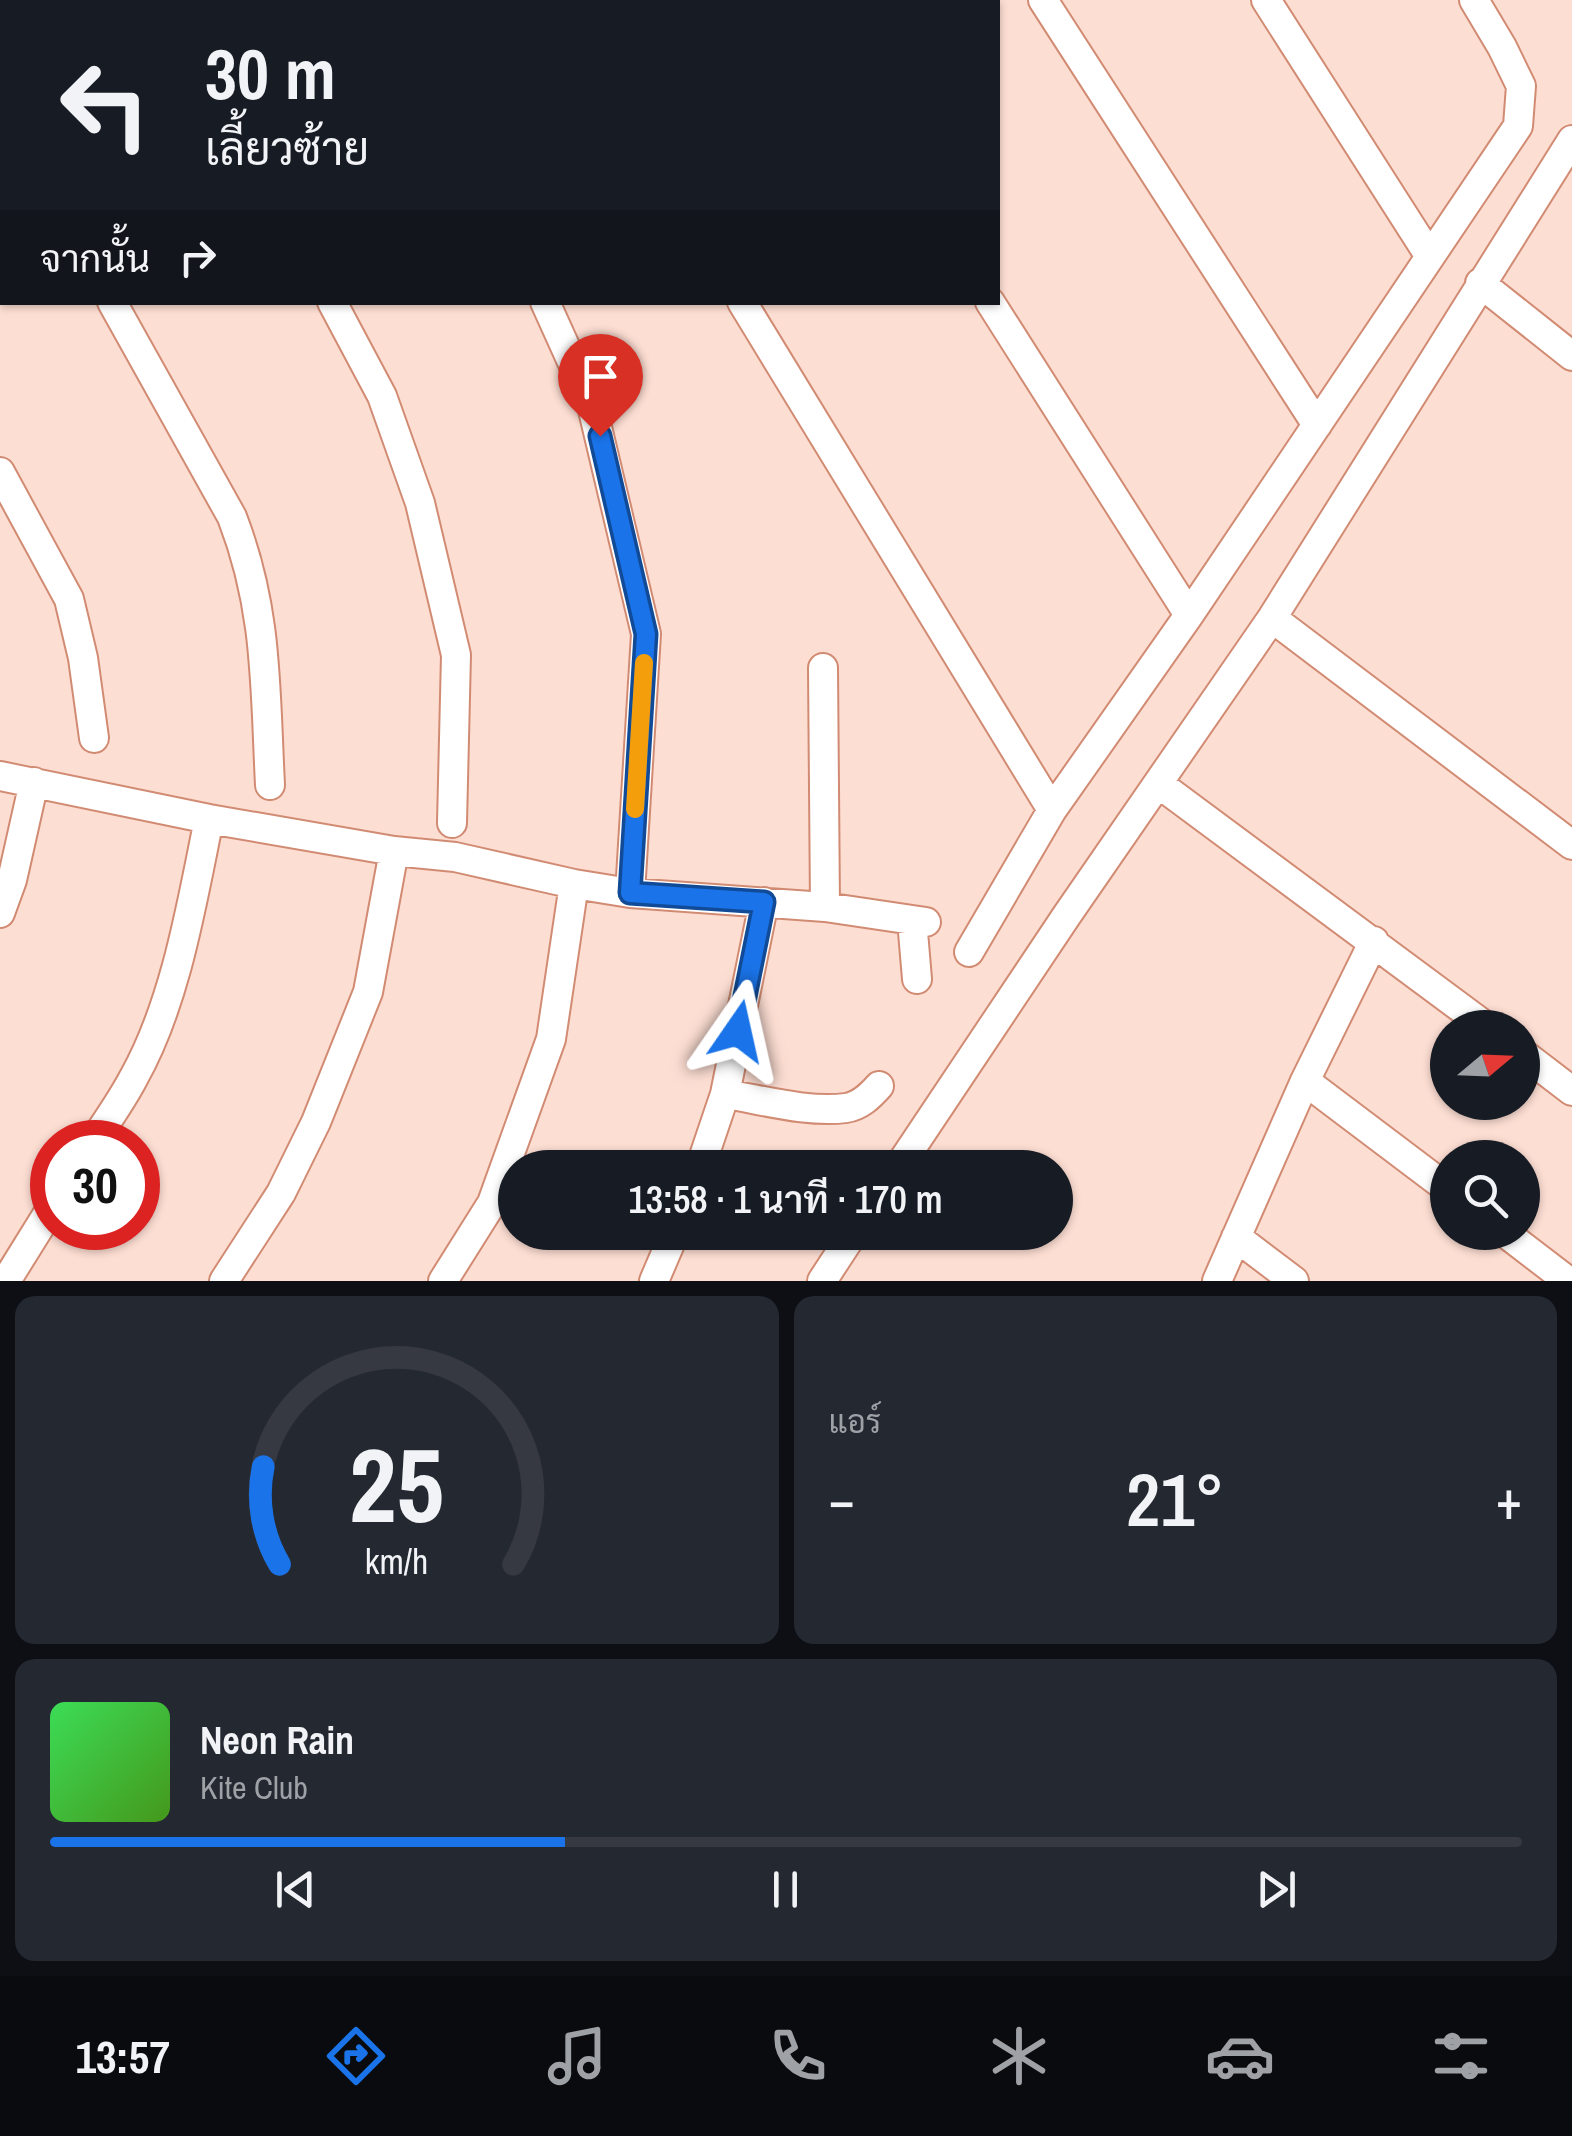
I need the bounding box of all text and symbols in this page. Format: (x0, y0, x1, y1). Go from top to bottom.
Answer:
text: 30 m (205, 27, 336, 121)
icon: left (40, 40, 170, 170)
text: เลี้ยวซ้าย (205, 118, 369, 179)
icon: right (170, 230, 225, 285)
text: จากนั้น (40, 233, 150, 284)
pin (558, 334, 643, 437)
icon: arrive (573, 349, 628, 404)
position arrow (686, 979, 790, 1083)
north arrow (1430, 1010, 1540, 1120)
map controls (1430, 1010, 1540, 1250)
speed limit sign: 30 (30, 1120, 160, 1250)
button: search (1430, 1140, 1540, 1250)
text: 13:58 · 1 นาที · 170 m (629, 1174, 942, 1225)
text: แอร์ (829, 1400, 881, 1443)
text: 25 (349, 1414, 444, 1554)
text: 21° (1126, 1448, 1224, 1549)
text: − (829, 1462, 855, 1536)
text: + (1496, 1462, 1522, 1536)
text: km/h (365, 1537, 429, 1585)
text: Neon Rain (200, 1715, 354, 1766)
text: Kite Club (200, 1766, 308, 1809)
icon: previous (268, 1862, 323, 1917)
icon: pause (758, 1862, 813, 1917)
icon: next (1249, 1862, 1304, 1917)
icon: directions (321, 2021, 391, 2091)
icon: music (542, 2021, 612, 2091)
icon: phone (763, 2021, 833, 2091)
icon: climate (984, 2021, 1054, 2091)
icon: car (1205, 2021, 1275, 2091)
icon: filters (1426, 2021, 1496, 2091)
text: 13:57 (76, 2026, 170, 2087)

